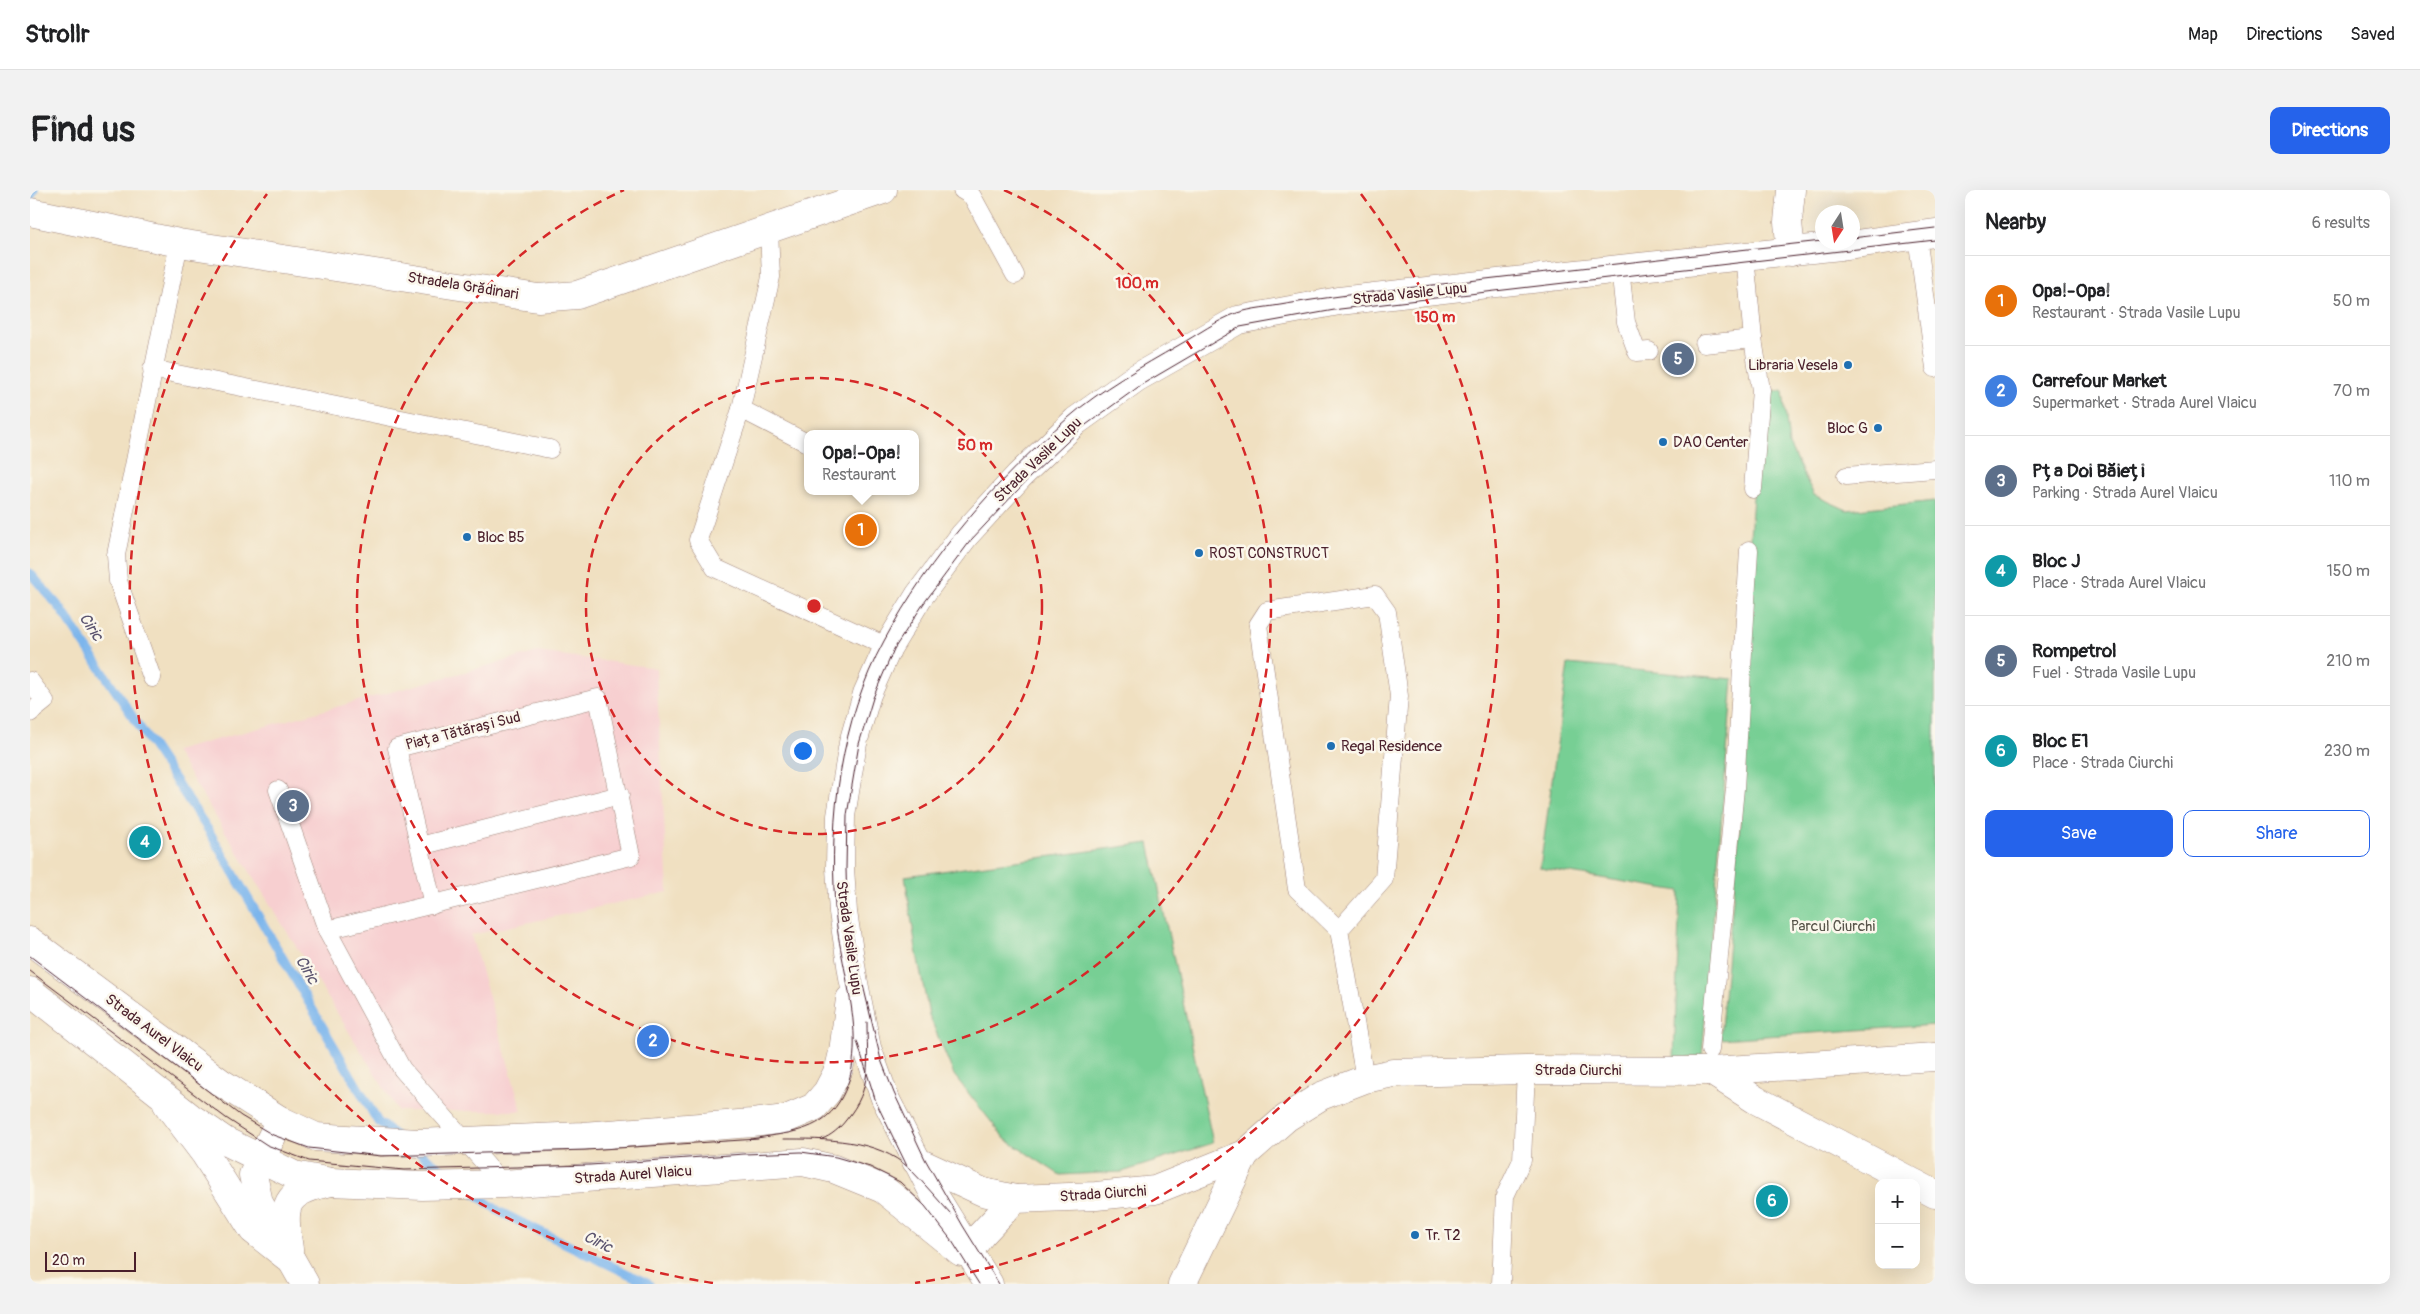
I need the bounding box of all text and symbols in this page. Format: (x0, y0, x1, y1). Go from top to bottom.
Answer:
text: Strollr (25, 20, 90, 49)
text: Map (2188, 23, 2218, 46)
text: Directions (2246, 23, 2322, 46)
text: Saved (2350, 23, 2395, 46)
button: Directions (2270, 107, 2390, 154)
text: Find us (30, 108, 135, 152)
north arrow (1815, 205, 1860, 250)
text: Nearby (1985, 209, 2046, 236)
text: 6 results (2312, 213, 2370, 233)
street label: Stradela Grădinari (406, 268, 520, 304)
text: 100 m (1116, 274, 1158, 293)
street label: Strada Vasile Lupu (1352, 279, 1468, 309)
text: Opa!-Opa! (2032, 279, 2111, 303)
text: 1 (1998, 291, 2004, 311)
text: 50 m (2333, 291, 2370, 311)
text: Restaurant · Strada Vasile Lupu (2032, 303, 2241, 323)
text: 150 m (1415, 308, 1455, 327)
pin: 5 (1662, 340, 1694, 378)
place label: Libraria Vesela (1748, 356, 1838, 375)
marker: Libraria Vesela (1842, 359, 1854, 371)
text: Carrefour Market (2032, 369, 2167, 393)
text: 2 (1997, 381, 2005, 401)
text: 70 m (2333, 381, 2370, 401)
text: Supermarket · Strada Aurel Vlaicu (2032, 393, 2257, 413)
street label: Strada Vasile Lupu (990, 413, 1086, 507)
place label: Bloc G (1827, 419, 1868, 438)
marker: Bloc G (1872, 422, 1884, 434)
popup (804, 430, 919, 495)
place label: DAO Center (1673, 433, 1749, 452)
text: 50 m (958, 436, 992, 455)
marker: DAO Center (1657, 436, 1669, 448)
text: Opa!-Opa! (822, 441, 901, 465)
text: Pța Doi Băieți (2032, 459, 2145, 483)
text: Restaurant (822, 465, 896, 485)
text: 3 (1997, 471, 2005, 491)
text: 110 m (2329, 471, 2370, 491)
text: Parking · Strada Aurel Vlaicu (2032, 483, 2218, 503)
pin: 1 (845, 511, 877, 549)
place label: Bloc B5 (477, 528, 525, 547)
marker: Bloc B5 (461, 531, 473, 543)
place label: ROST CONSTRUCT (1209, 544, 1329, 563)
marker: ROST CONSTRUCT (1193, 547, 1205, 559)
text: Bloc J (2032, 549, 2080, 573)
text: 4 (1996, 561, 2006, 581)
text: 150 m (2326, 561, 2370, 581)
text: Place · Strada Aurel Vlaicu (2032, 573, 2206, 593)
centre of rings (805, 597, 823, 615)
water label: Ciric (74, 609, 108, 645)
text: Rompetrol (2032, 639, 2117, 663)
text: 5 (1997, 651, 2005, 671)
text: 210 m (2326, 651, 2370, 671)
text: Fuel · Strada Vasile Lupu (2032, 663, 2196, 683)
street label: Piața Tătărași Sud (403, 708, 523, 754)
text: Bloc E1 (2032, 729, 2089, 753)
place label: Regal Residence (1341, 737, 1443, 756)
your location (790, 738, 816, 764)
marker: Regal Residence (1325, 740, 1337, 752)
text: 6 (1996, 741, 2006, 761)
text: 230 m (2324, 741, 2370, 761)
text: Place · Strada Ciurchi (2032, 753, 2173, 773)
pin: 3 (277, 787, 309, 825)
button: Save (1985, 810, 2173, 857)
button: Share (2183, 810, 2370, 857)
pin: 4 (129, 823, 161, 861)
street label: Strada Vasile Lupu (832, 880, 866, 996)
park label: Parcul Ciurchi (1791, 917, 1875, 936)
water label: Ciric (291, 952, 323, 988)
street label: Strada Aurel Vlaicu (101, 990, 207, 1076)
pin: 2 (637, 1022, 669, 1060)
street label: Strada Ciurchi (1534, 1061, 1622, 1080)
street label: Strada Aurel Vlaicu (573, 1161, 693, 1189)
map controls (1875, 1179, 1920, 1269)
button: + (1875, 1179, 1920, 1224)
street label: Strada Ciurchi (1059, 1181, 1147, 1207)
pin: 6 (1756, 1182, 1788, 1220)
button: − (1875, 1224, 1920, 1269)
place label: Tr. T2 (1425, 1226, 1461, 1245)
water label: Ciric (580, 1227, 616, 1258)
marker: Tr. T2 (1409, 1229, 1421, 1241)
scale bar (45, 1249, 136, 1272)
text: 20 m (52, 1252, 85, 1269)

